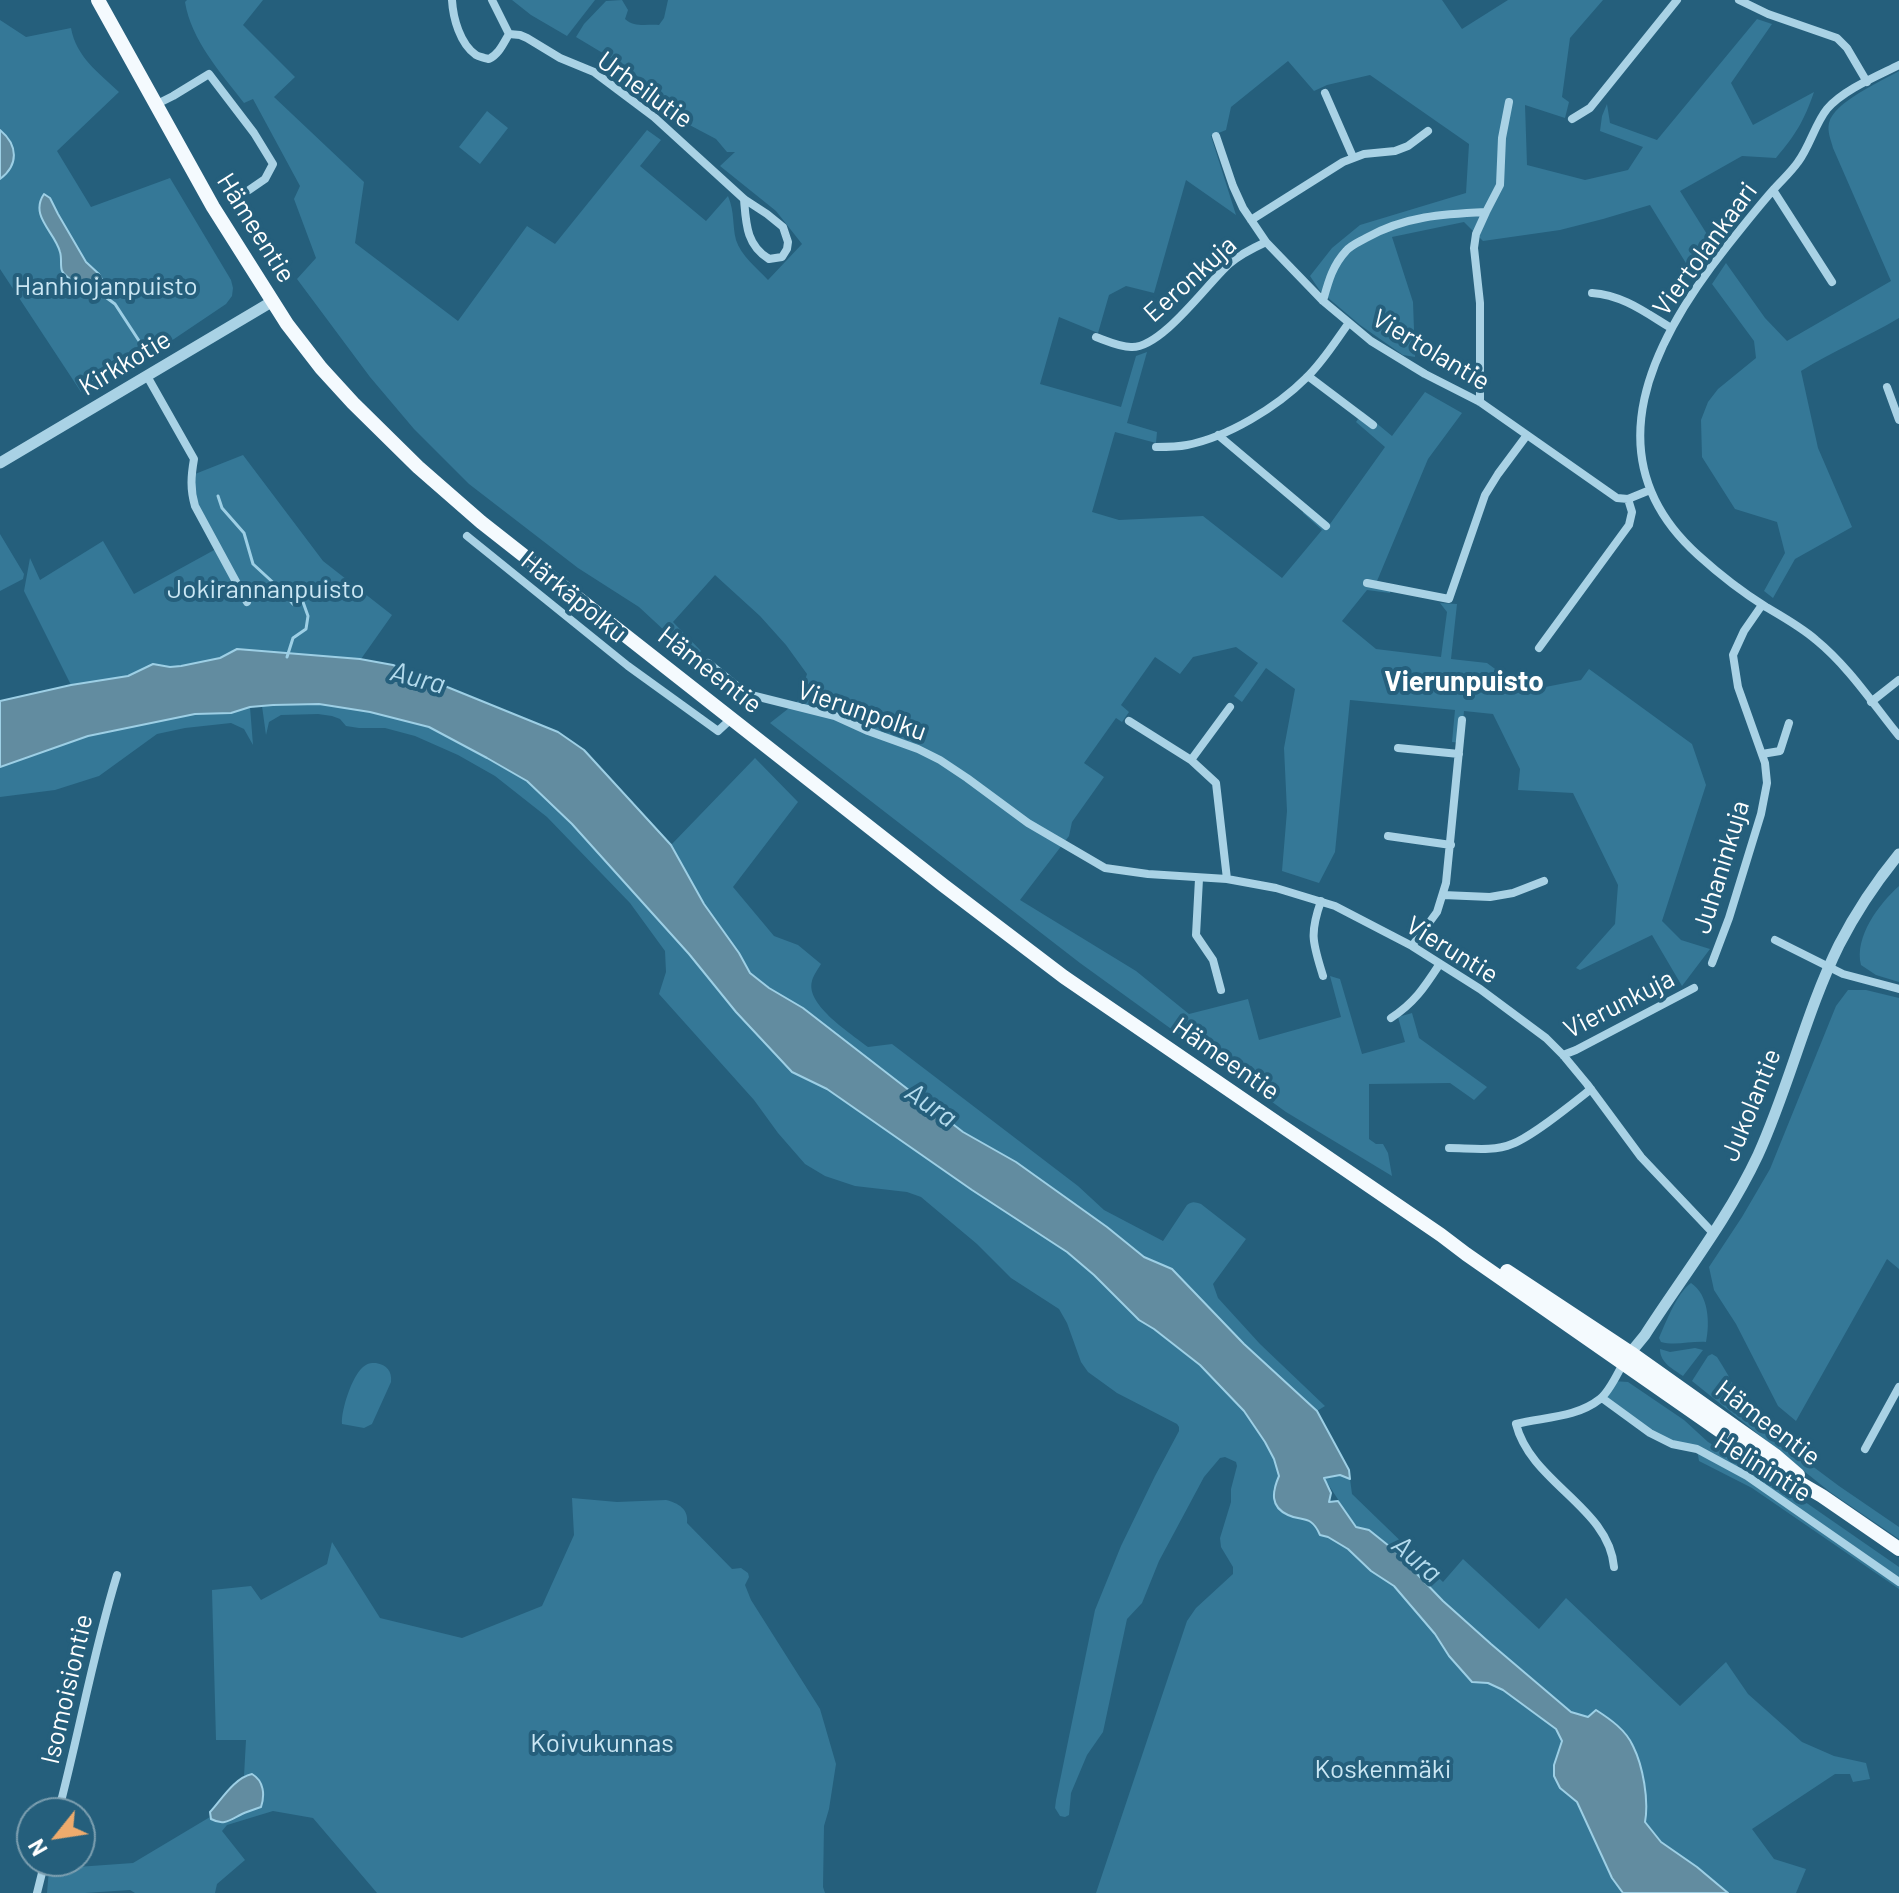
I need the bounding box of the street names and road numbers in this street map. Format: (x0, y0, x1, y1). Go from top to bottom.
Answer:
street label: Urheilutie (591, 45, 699, 135)
street label: Hämeentie (210, 167, 302, 289)
street label: Viertolankaari (1646, 176, 1764, 322)
street label: Eeronkuja (1137, 229, 1243, 329)
street label: Viertolantie (1366, 303, 1496, 397)
street label: Kirkkotie (73, 323, 177, 403)
street label: Härkäpolku (515, 545, 633, 649)
street label: Hämeentie (652, 620, 768, 720)
street label: Vierunpolku (793, 674, 931, 748)
street label: Juhaninkuja (1686, 797, 1756, 937)
street label: Vieruntie (1400, 909, 1504, 991)
street label: Vierunkuja (1559, 963, 1679, 1045)
street label: Hämeentie (1167, 1011, 1285, 1107)
street label: Jukolantie (1714, 1044, 1788, 1166)
street label: Hämeentie (1709, 1373, 1827, 1473)
street label: Helinintie (1709, 1425, 1817, 1509)
street label: Isomoisiontie (35, 1611, 99, 1767)

